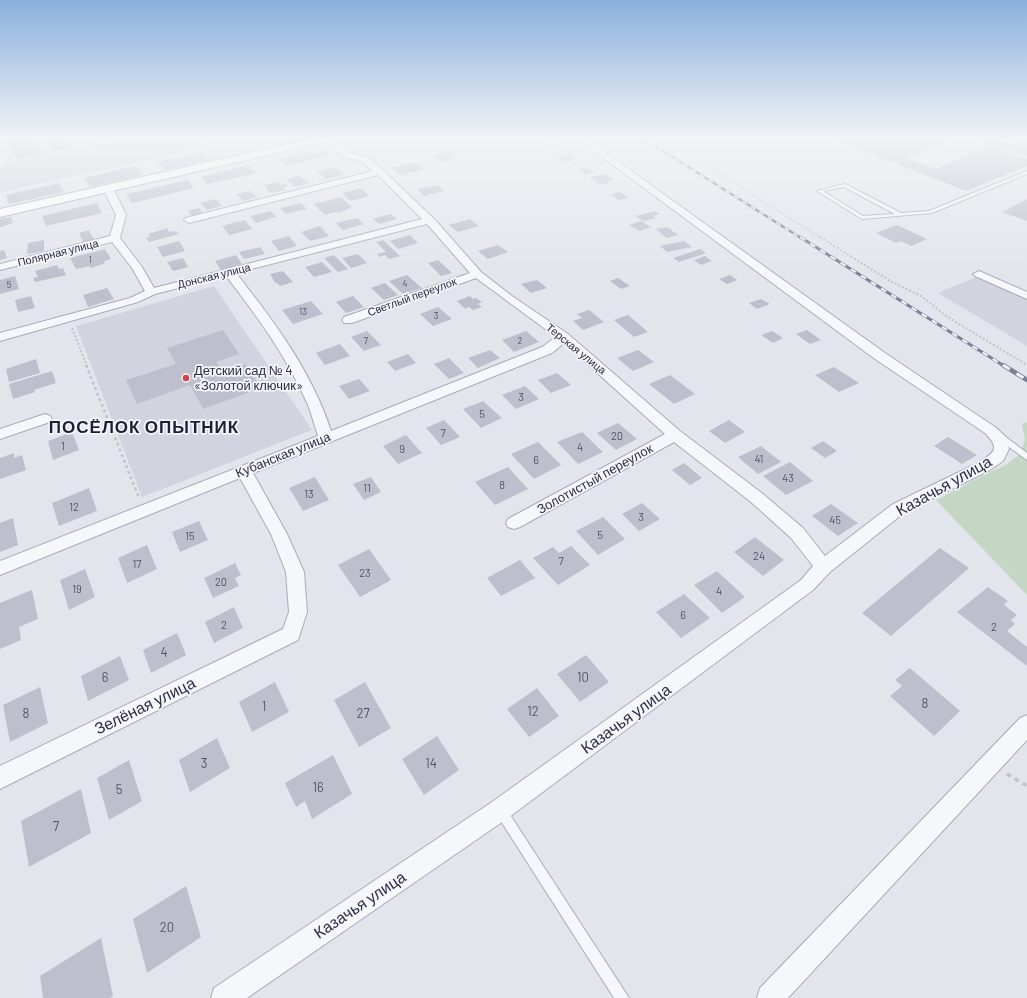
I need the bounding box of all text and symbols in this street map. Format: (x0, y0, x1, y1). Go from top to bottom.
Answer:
street label: Полярная улица (16, 237, 100, 269)
house number: 1 (88, 255, 92, 265)
street label: Донская улица (176, 261, 252, 291)
street label: Светлый переулок (366, 275, 458, 319)
house number: 4 (403, 279, 407, 289)
house number: 5 (7, 280, 11, 290)
house number: 13 (299, 307, 307, 317)
house number: 3 (434, 311, 438, 321)
street label: Терская улица (543, 321, 609, 377)
house number: 7 (364, 336, 368, 346)
house number: 2 (518, 336, 522, 346)
place label: Детский сад № 4 «Золотой ключик» (194, 363, 303, 394)
marker: Детский сад № 4 «Золотой ключик» (181, 373, 191, 383)
house number: 3 (518, 390, 524, 404)
house number: 5 (479, 407, 485, 421)
district label: ПОСЁЛОК ОПЫТНИК (49, 417, 239, 437)
house number: 7 (440, 426, 446, 440)
street label: Кубанская улица (233, 429, 333, 481)
house number: 20 (611, 429, 623, 443)
house number: 1 (61, 439, 65, 453)
house number: 4 (577, 440, 583, 454)
street label: Золотистый переулок (534, 441, 656, 517)
house number: 9 (399, 442, 405, 456)
house number: 41 (755, 452, 763, 466)
street label: Казачья улица (893, 452, 995, 520)
house number: 6 (533, 453, 539, 467)
house number: 43 (782, 471, 794, 485)
house number: 8 (499, 478, 505, 492)
house number: 11 (363, 481, 371, 495)
house number: 13 (304, 487, 314, 501)
house number: 12 (69, 500, 79, 514)
house number: 3 (638, 510, 644, 524)
house number: 45 (829, 513, 841, 527)
house number: 5 (597, 528, 603, 542)
house number: 15 (185, 529, 195, 543)
house number: 24 (753, 549, 765, 563)
house number: 7 (558, 554, 564, 568)
house number: 17 (132, 557, 142, 571)
house number: 23 (359, 566, 371, 580)
house number: 20 (215, 575, 227, 589)
house number: 19 (72, 582, 82, 596)
house number: 4 (716, 584, 722, 598)
house number: 6 (680, 608, 686, 622)
house number: 2 (221, 618, 227, 632)
house number: 2 (991, 620, 997, 634)
house number: 4 (160, 645, 168, 661)
house number: 6 (102, 670, 108, 686)
house number: 10 (577, 670, 589, 686)
street label: Зелёная улица (91, 673, 199, 739)
street label: Казачья улица (577, 680, 675, 758)
house number: 8 (922, 696, 928, 712)
house number: 1 (262, 699, 266, 715)
house number: 12 (527, 704, 539, 720)
house number: 8 (23, 706, 29, 722)
house number: 27 (356, 706, 370, 722)
house number: 3 (201, 756, 207, 772)
house number: 14 (425, 756, 437, 772)
house number: 16 (312, 780, 324, 796)
house number: 5 (116, 782, 122, 798)
house number: 7 (53, 819, 59, 835)
street label: Казачья улица (311, 867, 409, 943)
house number: 20 (160, 920, 174, 936)

